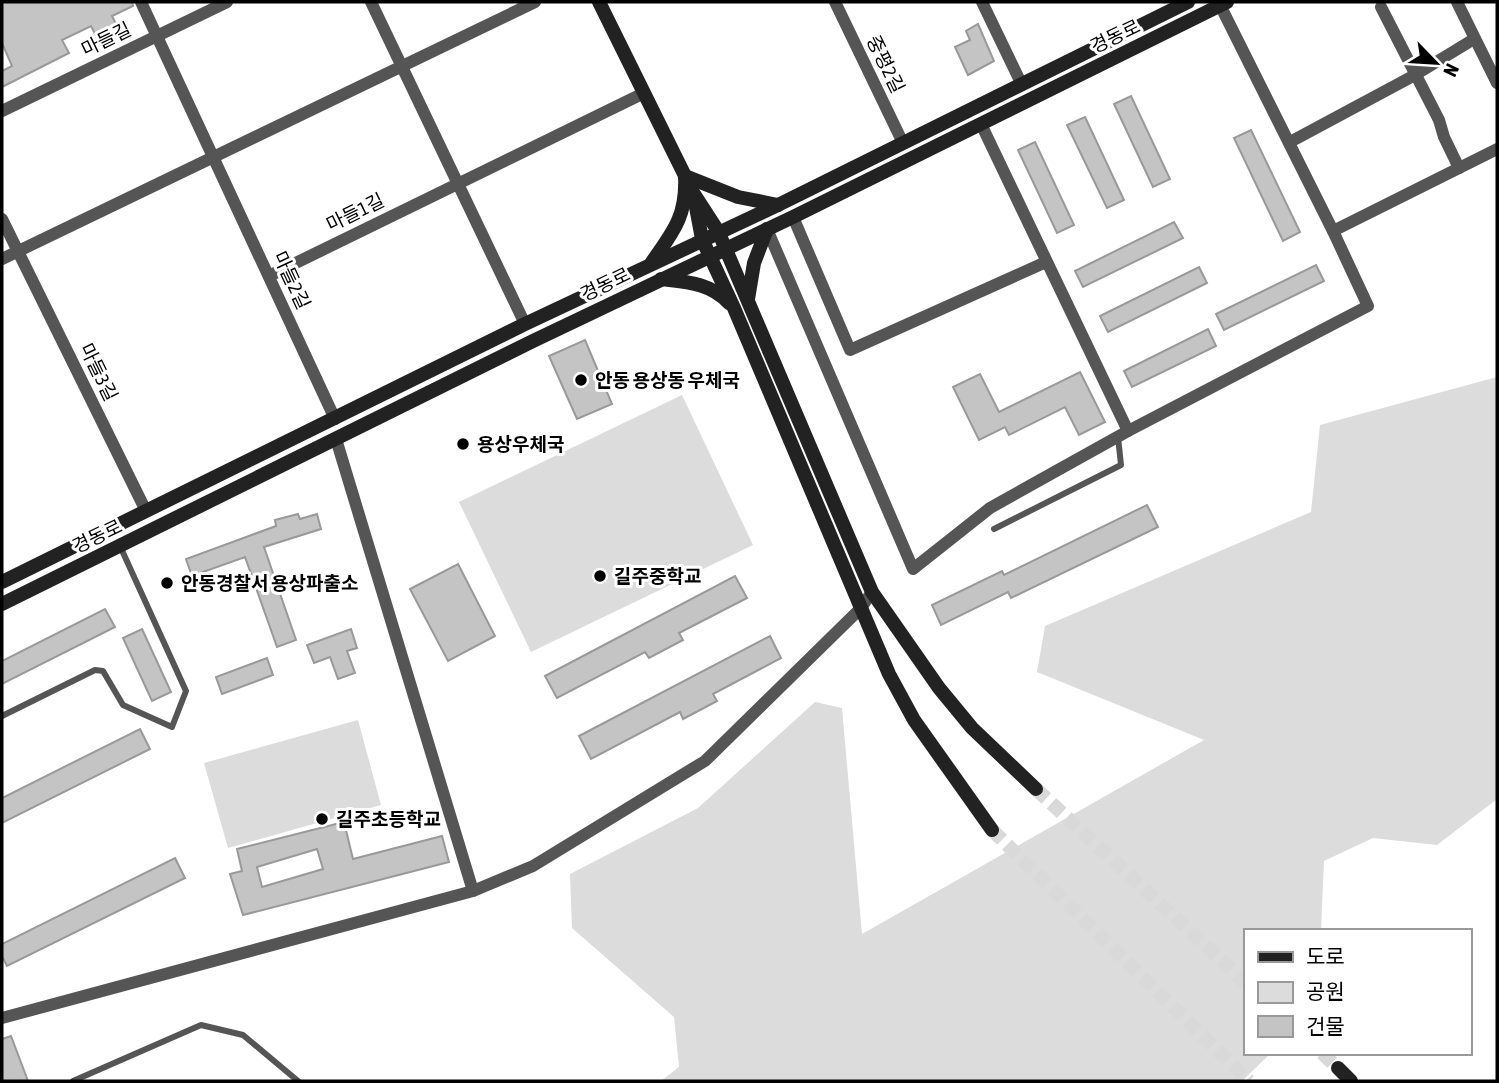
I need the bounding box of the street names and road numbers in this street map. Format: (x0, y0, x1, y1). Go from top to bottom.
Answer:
street label: 경동로 (1087, 15, 1143, 57)
street label: 마들길 (78, 18, 134, 60)
street label: 중평2길 (863, 32, 909, 96)
street label: 마들1길 (323, 189, 387, 235)
street label: 마들2길 (269, 248, 315, 312)
street label: 경동로 (577, 263, 633, 305)
street label: 마들3길 (76, 340, 122, 404)
street label: 경동로 (69, 515, 125, 557)

